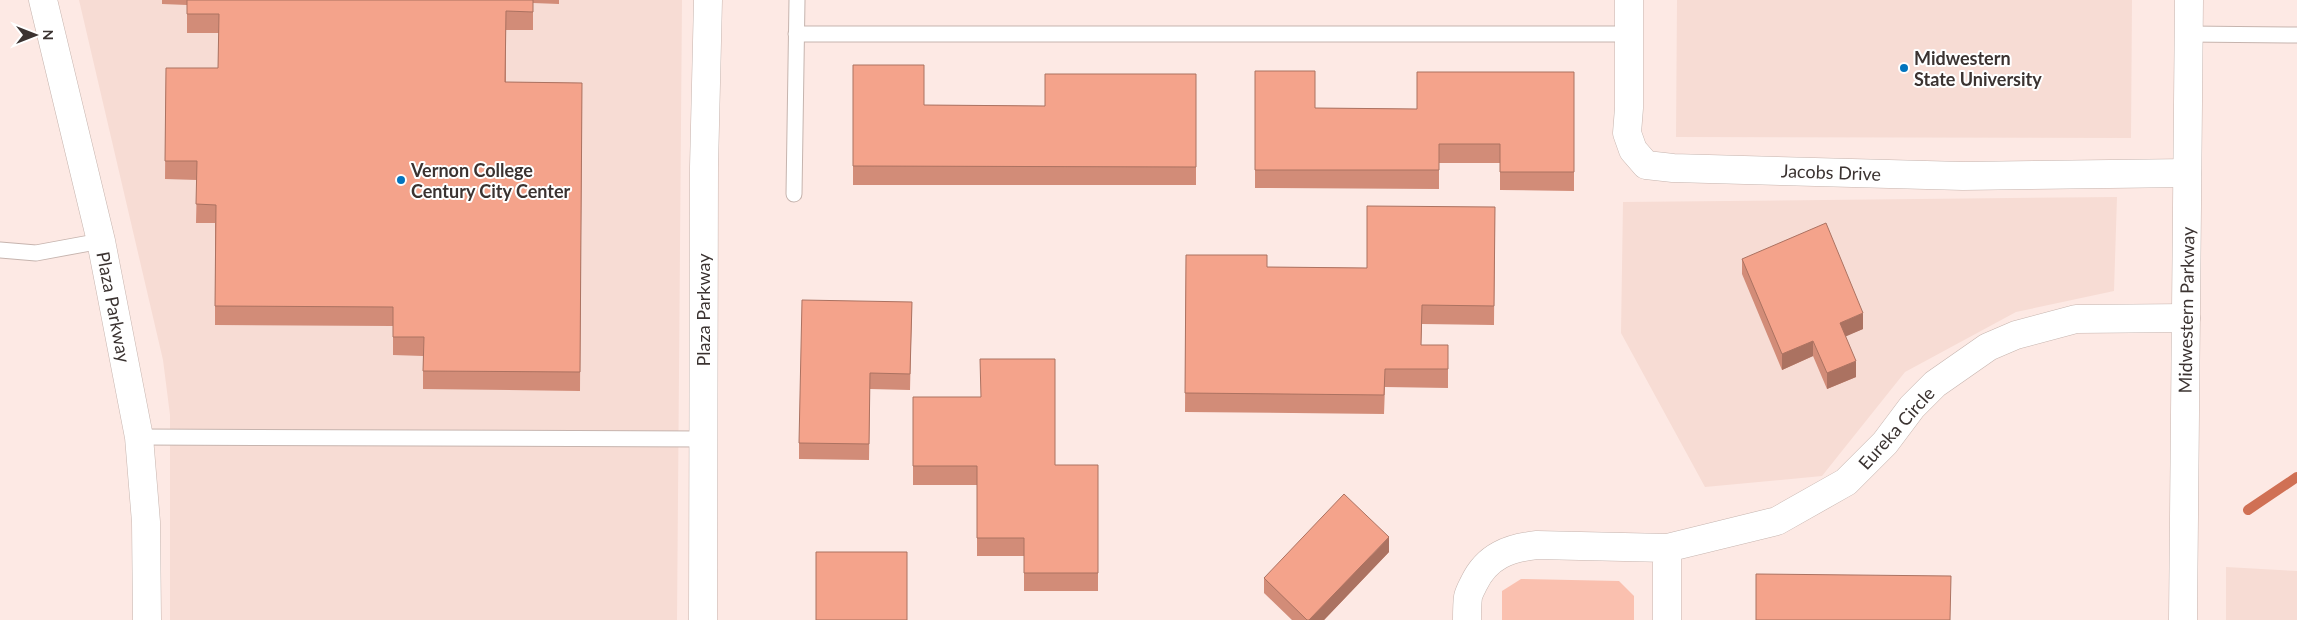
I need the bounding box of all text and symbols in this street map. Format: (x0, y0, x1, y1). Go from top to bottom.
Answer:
north arrow (10, 10, 60, 60)
text: N (40, 30, 57, 40)
place label: Midwestern State University (1914, 47, 2042, 90)
marker: Midwestern State University (1898, 62, 1910, 74)
place label: Vernon College Century City Center (410, 159, 571, 202)
street label: Jacobs Drive (1781, 159, 1881, 185)
marker: Vernon College Century City Center (395, 174, 407, 186)
street label: Midwestern Parkway (2174, 226, 2198, 393)
street label: Plaza Parkway (92, 250, 136, 365)
street label: Plaza Parkway (692, 253, 714, 366)
street label: Eureka Circle (1853, 382, 1939, 474)

